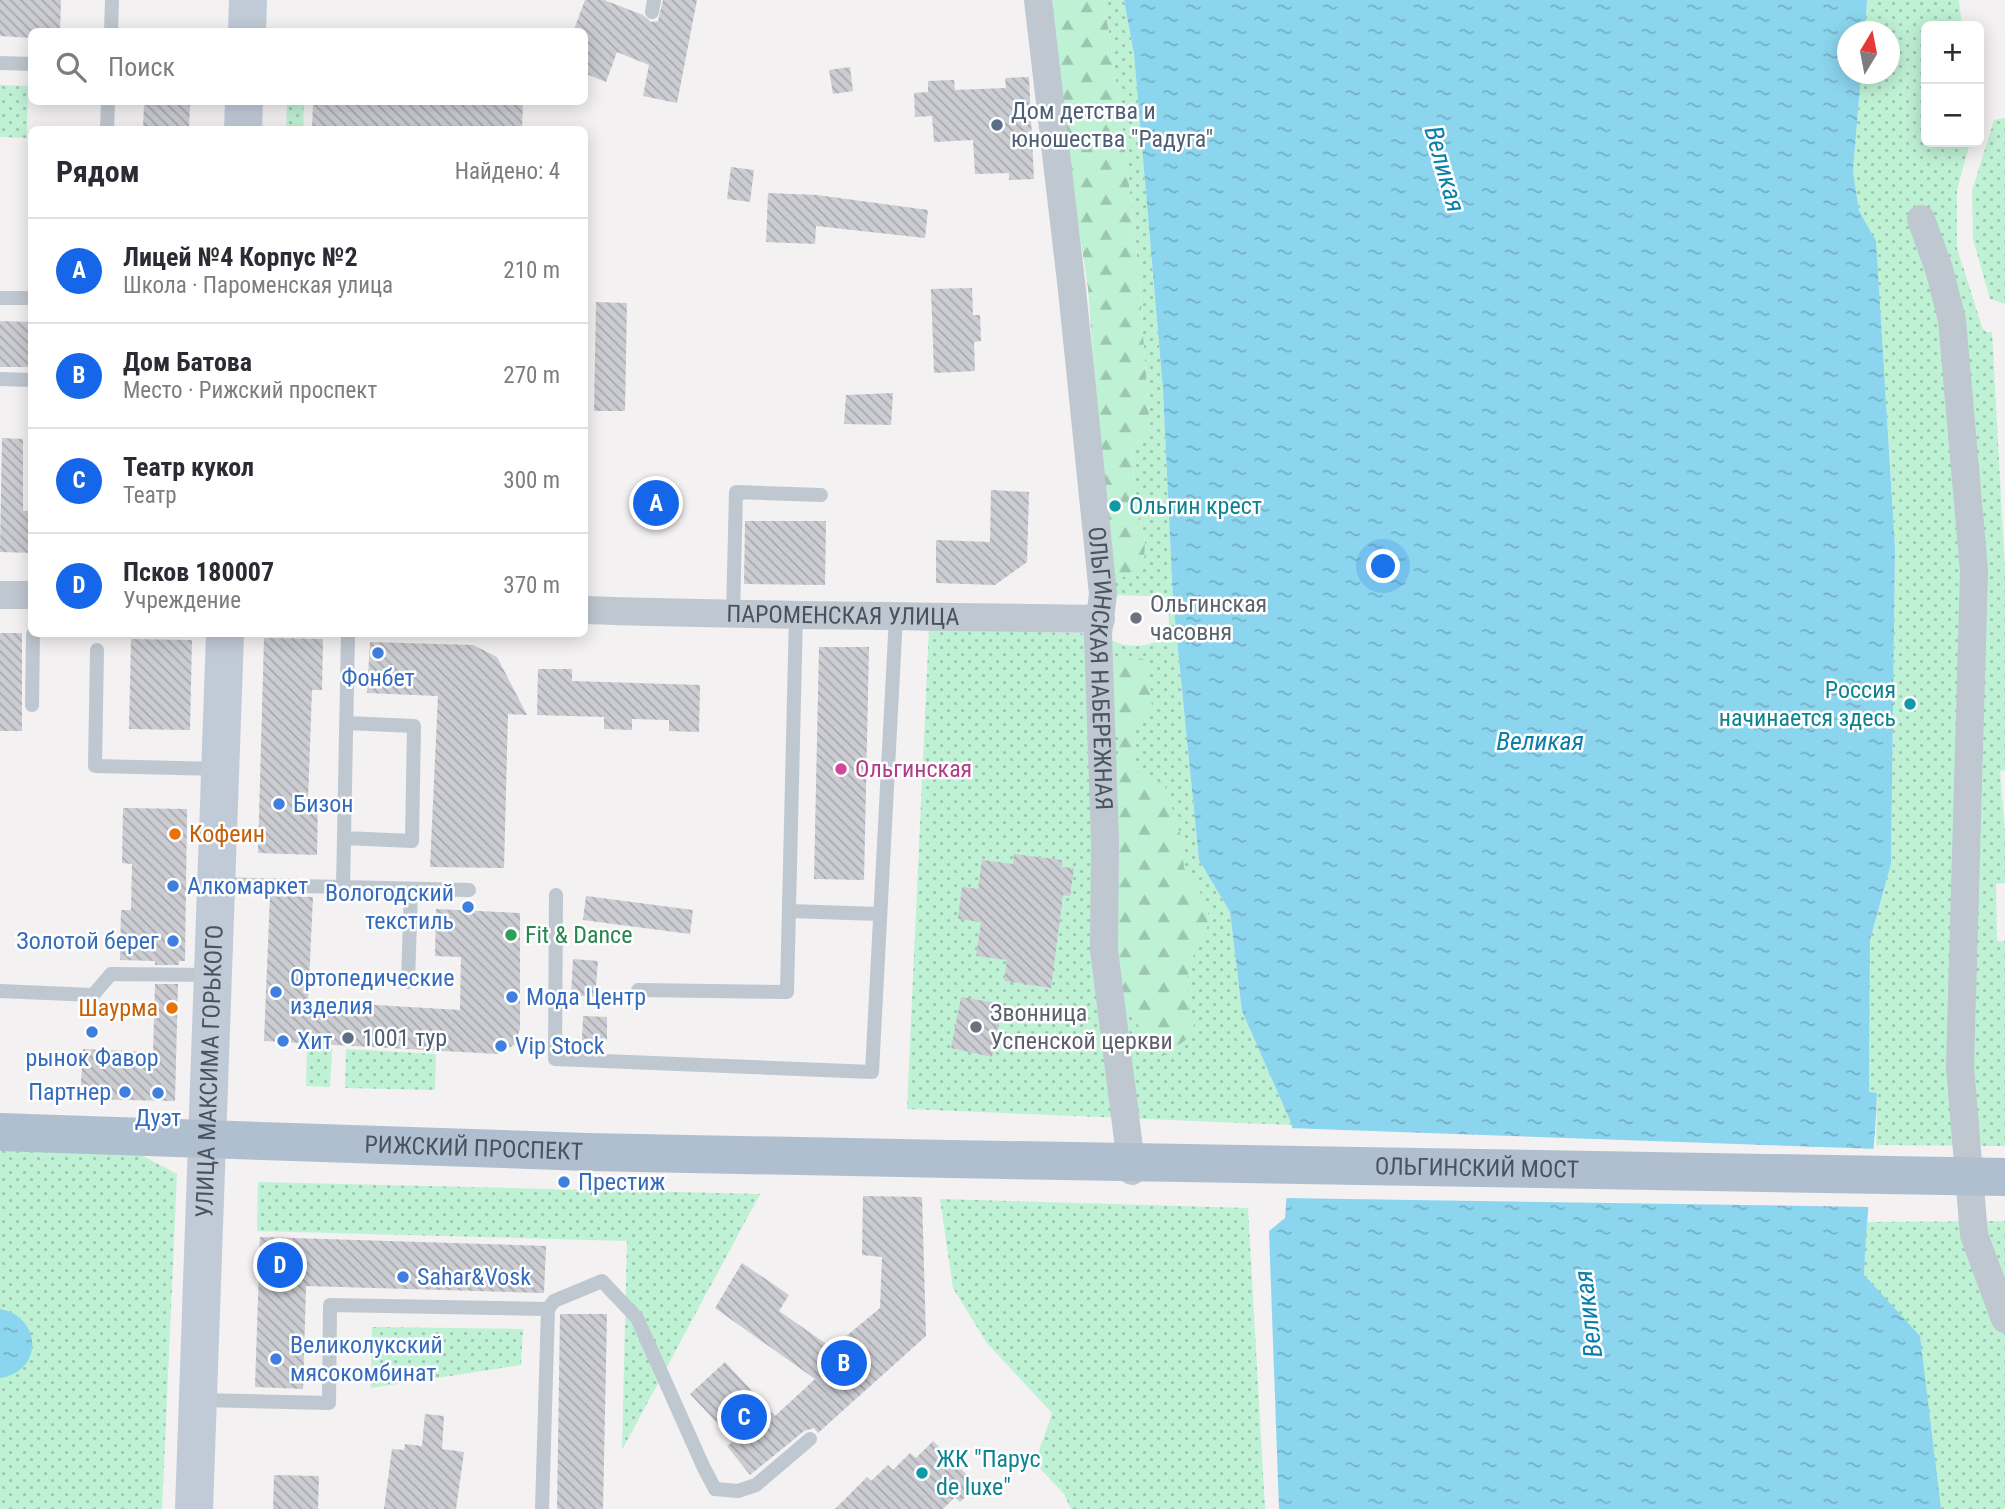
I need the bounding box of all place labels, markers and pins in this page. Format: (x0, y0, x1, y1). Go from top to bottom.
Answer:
place label: Дом детства и юношества "Радуга" (1011, 97, 1213, 153)
marker: Дом детства и юношества "Радуга" (989, 117, 1005, 133)
pin: A (633, 477, 679, 529)
place label: Ольгин крест (1129, 492, 1262, 520)
marker: Ольгин крест (1107, 498, 1123, 514)
place label: Ольгинская часовня (1150, 590, 1267, 646)
marker: Ольгинская часовня (1128, 610, 1144, 626)
marker: Фонбет (370, 645, 386, 661)
place label: Фонбет (341, 664, 415, 692)
place label: Россия начинается здесь (1719, 676, 1896, 732)
marker: Россия начинается здесь (1902, 696, 1918, 712)
place label: Ольгинская (855, 755, 972, 783)
marker: Ольгинская (833, 761, 849, 777)
place label: Бизон (293, 790, 353, 818)
marker: Бизон (271, 796, 287, 812)
place label: Кофеин (189, 820, 265, 848)
marker: Кофеин (167, 826, 183, 842)
place label: Алкомаркет (187, 872, 308, 900)
marker: Алкомаркет (165, 878, 181, 894)
place label: Вологодский текстиль (325, 879, 454, 935)
marker: Вологодский текстиль (460, 899, 476, 915)
place label: Fit & Dance (525, 921, 632, 949)
place label: Золотой берег (16, 927, 159, 955)
marker: Fit & Dance (503, 927, 519, 943)
marker: Золотой берег (165, 933, 181, 949)
place label: Ортопедические изделия (290, 964, 455, 1020)
place label: Мода Центр (526, 983, 646, 1011)
marker: Ортопедические изделия (268, 984, 284, 1000)
marker: Мода Центр (504, 989, 520, 1005)
place label: Шаурма (78, 994, 158, 1022)
place label: Звонница Успенской церкви (990, 999, 1173, 1055)
marker: Шаурма (164, 1000, 180, 1016)
marker: Звонница Успенской церкви (968, 1019, 984, 1035)
marker: рынок Фавор (84, 1024, 100, 1040)
place label: 1001 тур (362, 1024, 447, 1052)
place label: Хит (297, 1027, 333, 1055)
marker: 1001 тур (340, 1030, 356, 1046)
place label: Vip Stock (515, 1032, 605, 1060)
marker: Хит (275, 1033, 291, 1049)
marker: Vip Stock (493, 1038, 509, 1054)
place label: рынок Фавор (25, 1044, 159, 1072)
place label: Партнер (28, 1078, 111, 1106)
marker: Партнер (117, 1084, 133, 1100)
marker: Дуэт (150, 1085, 166, 1101)
place label: Дуэт (135, 1104, 181, 1132)
place label: Престиж (578, 1168, 665, 1196)
marker: Престиж (556, 1174, 572, 1190)
pin: D (257, 1239, 303, 1291)
place label: Sahar&Vosk (417, 1263, 531, 1291)
marker: Sahar&Vosk (395, 1269, 411, 1285)
place label: Великолукский мясокомбинат (290, 1331, 443, 1387)
pin: B (821, 1337, 867, 1389)
marker: Великолукский мясокомбинат (268, 1351, 284, 1367)
pin: C (721, 1391, 767, 1443)
place label: ЖК "Парус de luxe" (936, 1445, 1041, 1501)
marker: ЖК "Парус de luxe" (914, 1465, 930, 1481)

